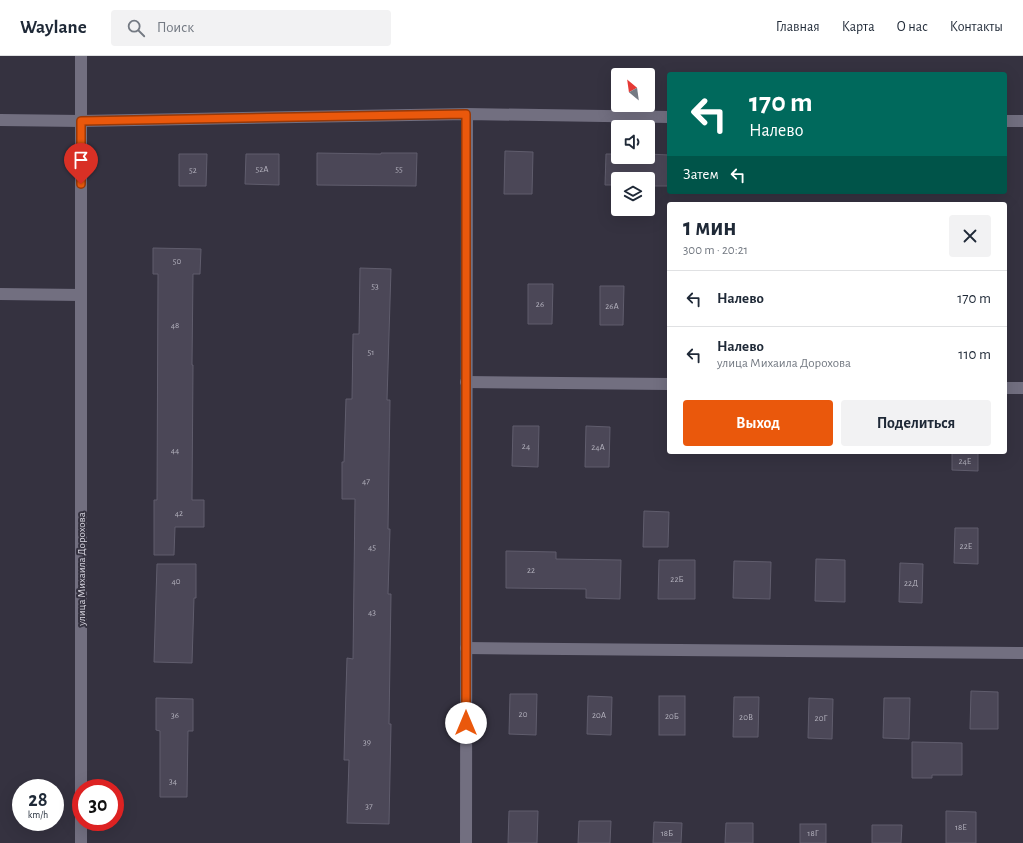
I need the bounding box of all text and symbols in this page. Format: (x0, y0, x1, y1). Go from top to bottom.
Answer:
search box (111, 10, 391, 46)
icon: search (125, 17, 147, 39)
text: Waylane (20, 18, 87, 37)
text: Поиск (157, 20, 194, 35)
text: Главная (776, 20, 820, 34)
text: Карта (842, 20, 875, 34)
text: О нас (897, 20, 928, 34)
text: Контакты (950, 20, 1003, 34)
north arrow (611, 68, 655, 112)
map controls (611, 68, 655, 216)
icon: left (683, 88, 735, 140)
text: 170 m (749, 89, 813, 117)
button: sound (611, 120, 655, 164)
text: Налево (749, 122, 803, 140)
pin (64, 143, 98, 184)
icon: arrive (70, 149, 92, 171)
icon: left (727, 164, 749, 186)
house number: 52А (255, 165, 269, 174)
house number: 55 (395, 165, 403, 174)
house number: 52 (189, 166, 197, 175)
text: Затем (683, 167, 719, 182)
button: layers (611, 172, 655, 216)
button: close (949, 215, 991, 257)
text: 1 мин (683, 216, 737, 240)
text: 300 m · 20:21 (683, 244, 748, 257)
house number: 50 (173, 257, 182, 266)
house number: 53 (371, 282, 379, 291)
icon: left (683, 288, 705, 310)
text: Налево (717, 291, 764, 306)
text: 170 m (957, 291, 991, 306)
house number: 26 (536, 300, 544, 309)
house number: 26А (605, 302, 620, 311)
house number: 48 (171, 321, 179, 330)
text: Налево (717, 339, 764, 354)
icon: left (683, 344, 705, 366)
text: 110 m (958, 347, 991, 362)
house number: 51 (368, 348, 374, 357)
text: улица Михаила Дорохова (717, 357, 851, 370)
button: Выход (683, 400, 833, 446)
button: Поделиться (841, 400, 991, 446)
house number: 24 (522, 442, 531, 451)
house number: 24А (591, 443, 606, 452)
house number: 44 (171, 446, 180, 455)
house number: 24Е (958, 457, 972, 466)
house number: 47 (362, 477, 370, 486)
house number: 42 (175, 509, 183, 518)
street label: улица Михаила Дорохова (76, 512, 87, 627)
house number: 22Е (960, 542, 973, 551)
house number: 45 (368, 543, 376, 552)
house number: 22 (527, 566, 535, 575)
house number: 22Б (670, 575, 684, 584)
house number: 40 (171, 577, 181, 586)
house number: 22Д (904, 579, 918, 588)
house number: 43 (368, 608, 376, 617)
position arrow (445, 702, 487, 744)
house number: 20 (519, 710, 528, 719)
house number: 36 (171, 711, 179, 720)
house number: 20А (592, 711, 607, 720)
house number: 20Б (665, 712, 679, 721)
house number: 20В (739, 713, 753, 722)
house number: 20Г (815, 714, 827, 723)
house number: 39 (363, 738, 371, 747)
house number: 34 (169, 777, 178, 786)
speed limit sign: 30 (72, 779, 124, 831)
text: 28 (28, 790, 48, 810)
house number: 37 (365, 802, 373, 811)
text: km/h (28, 810, 48, 820)
house number: 18Е (955, 823, 967, 832)
house number: 18Б (661, 829, 673, 838)
house number: 18Г (807, 829, 819, 838)

